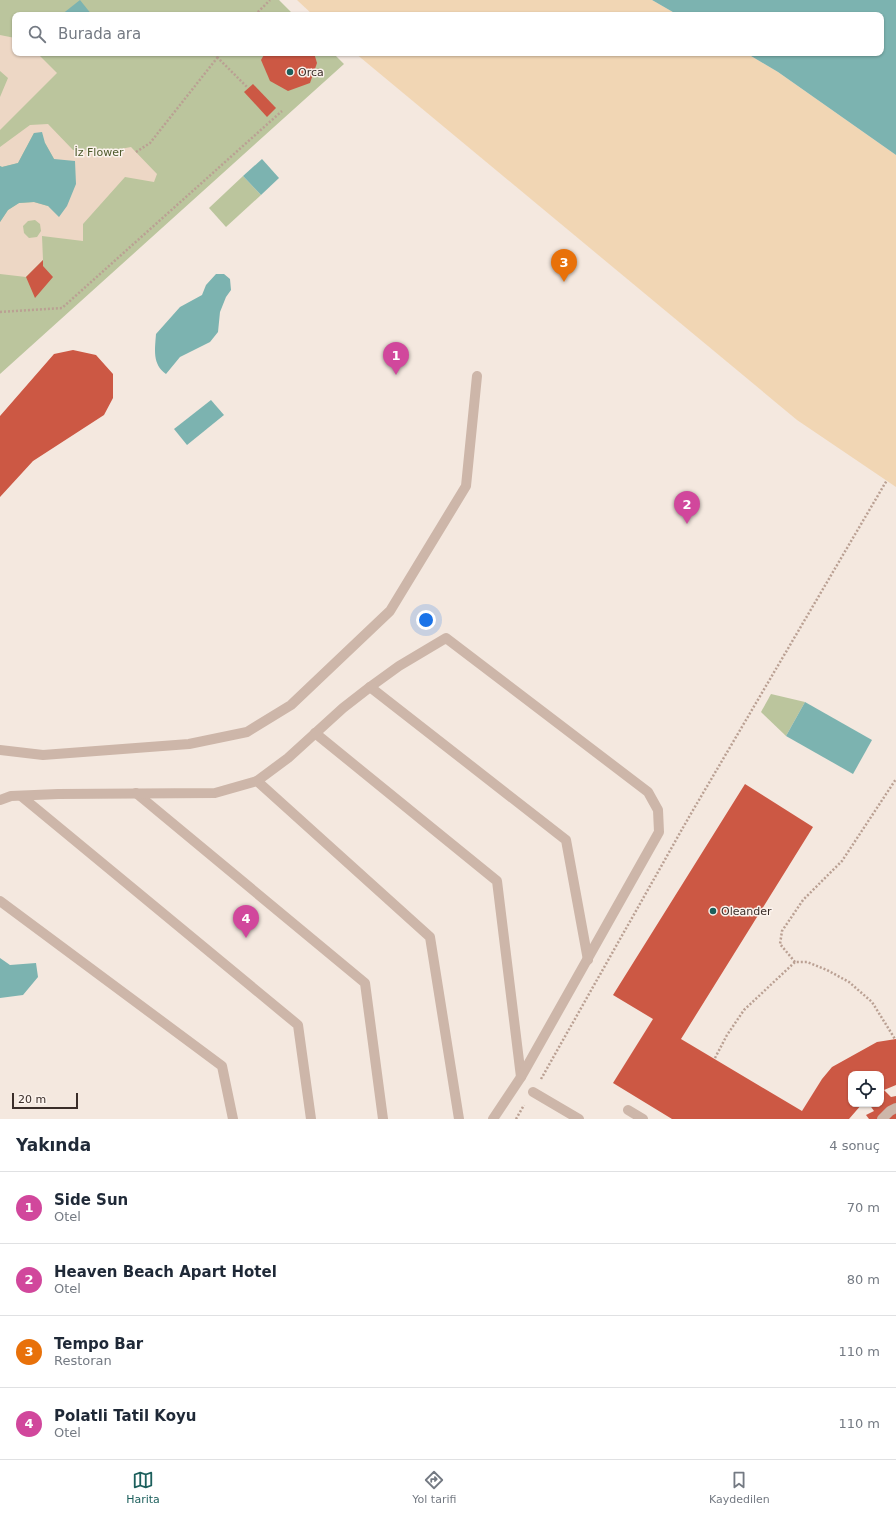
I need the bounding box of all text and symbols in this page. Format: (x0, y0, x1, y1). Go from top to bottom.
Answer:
search box (12, 12, 884, 56)
icon: search (26, 23, 48, 45)
text: Burada ara (58, 25, 141, 43)
place label: Orca (298, 66, 324, 79)
marker: Orca (285, 67, 295, 77)
park label: İz Flower (75, 146, 124, 159)
pin: 3 (551, 249, 577, 282)
pin: 1 (383, 342, 409, 375)
pin: 2 (674, 491, 700, 524)
your location (416, 610, 436, 630)
pin: 4 (233, 905, 259, 938)
place label: Oleander (721, 905, 772, 918)
marker: Oleander (708, 906, 718, 916)
map controls (848, 1071, 884, 1107)
button: locate (848, 1071, 884, 1107)
scale bar (12, 1091, 78, 1110)
text: 20 m (18, 1093, 46, 1106)
text: Yakında (16, 1135, 91, 1155)
text: 4 sonuç (829, 1138, 880, 1153)
text: Side Sun (54, 1191, 128, 1209)
text: 1 (24, 1200, 34, 1215)
text: 70 m (847, 1200, 880, 1215)
text: Otel (54, 1209, 81, 1224)
text: Heaven Beach Apart Hotel (54, 1263, 277, 1281)
text: 2 (24, 1272, 34, 1287)
text: 80 m (847, 1272, 880, 1287)
text: Otel (54, 1281, 81, 1296)
text: Tempo Bar (54, 1335, 143, 1353)
text: 3 (24, 1344, 34, 1359)
text: 110 m (838, 1344, 880, 1359)
text: Restoran (54, 1353, 112, 1368)
text: Polatli Tatil Koyu (54, 1407, 196, 1425)
text: 4 (24, 1416, 34, 1431)
text: 110 m (838, 1416, 880, 1431)
text: Otel (54, 1425, 81, 1440)
tab: Harita (126, 1469, 160, 1506)
tab: Yol tarifi (412, 1469, 456, 1506)
tab: Kaydedilen (709, 1469, 770, 1506)

